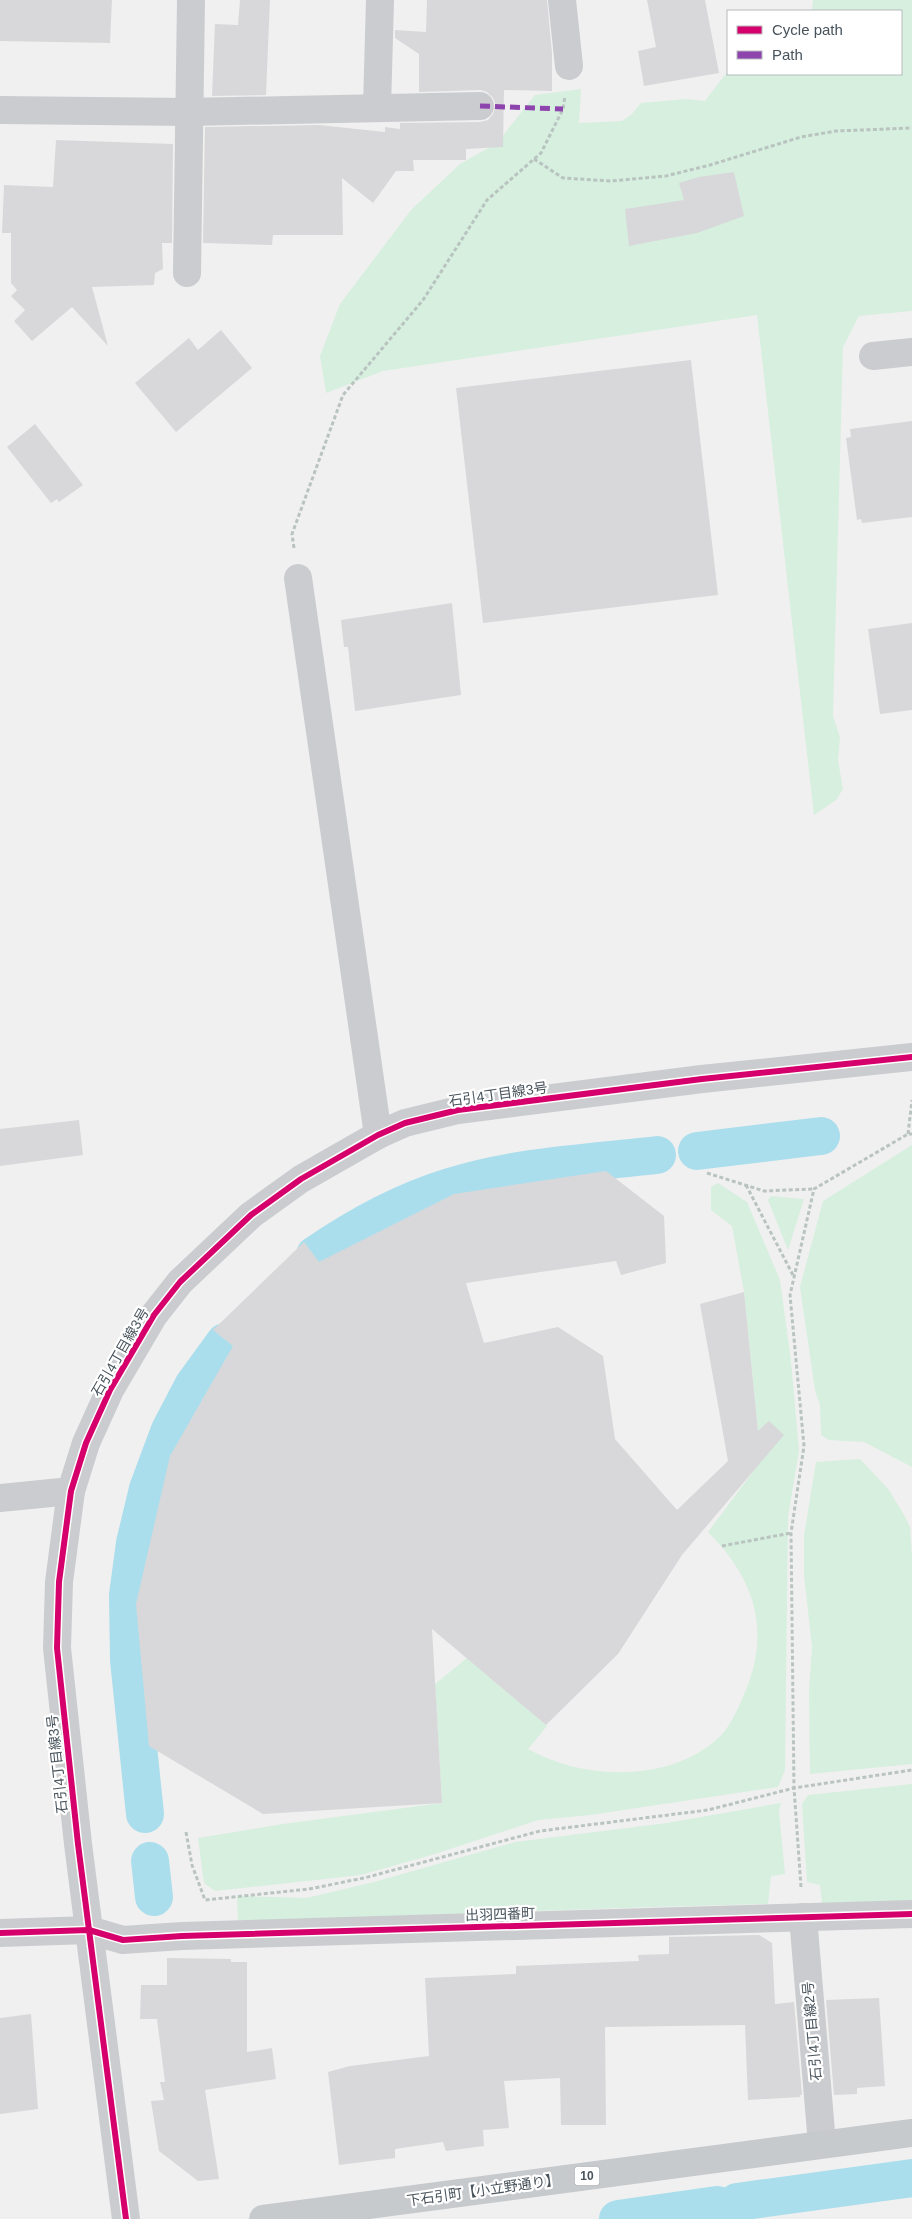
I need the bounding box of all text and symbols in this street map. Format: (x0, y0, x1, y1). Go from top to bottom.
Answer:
legend (727, 10, 902, 75)
text: Cycle path (772, 21, 843, 38)
text: Path (772, 46, 803, 63)
street label: 石引4丁目線3号 (448, 1079, 548, 1109)
street label: 石引4丁目線3号 (88, 1305, 152, 1399)
street label: 石引4丁目線3号 (44, 1714, 70, 1814)
street label: 出羽四番町 (465, 1905, 535, 1923)
street label: 石引4丁目線2号 (800, 1981, 824, 2081)
road number: 10 (574, 2166, 600, 2186)
street label: 下石引町【小立野通り】 (406, 2171, 560, 2209)

